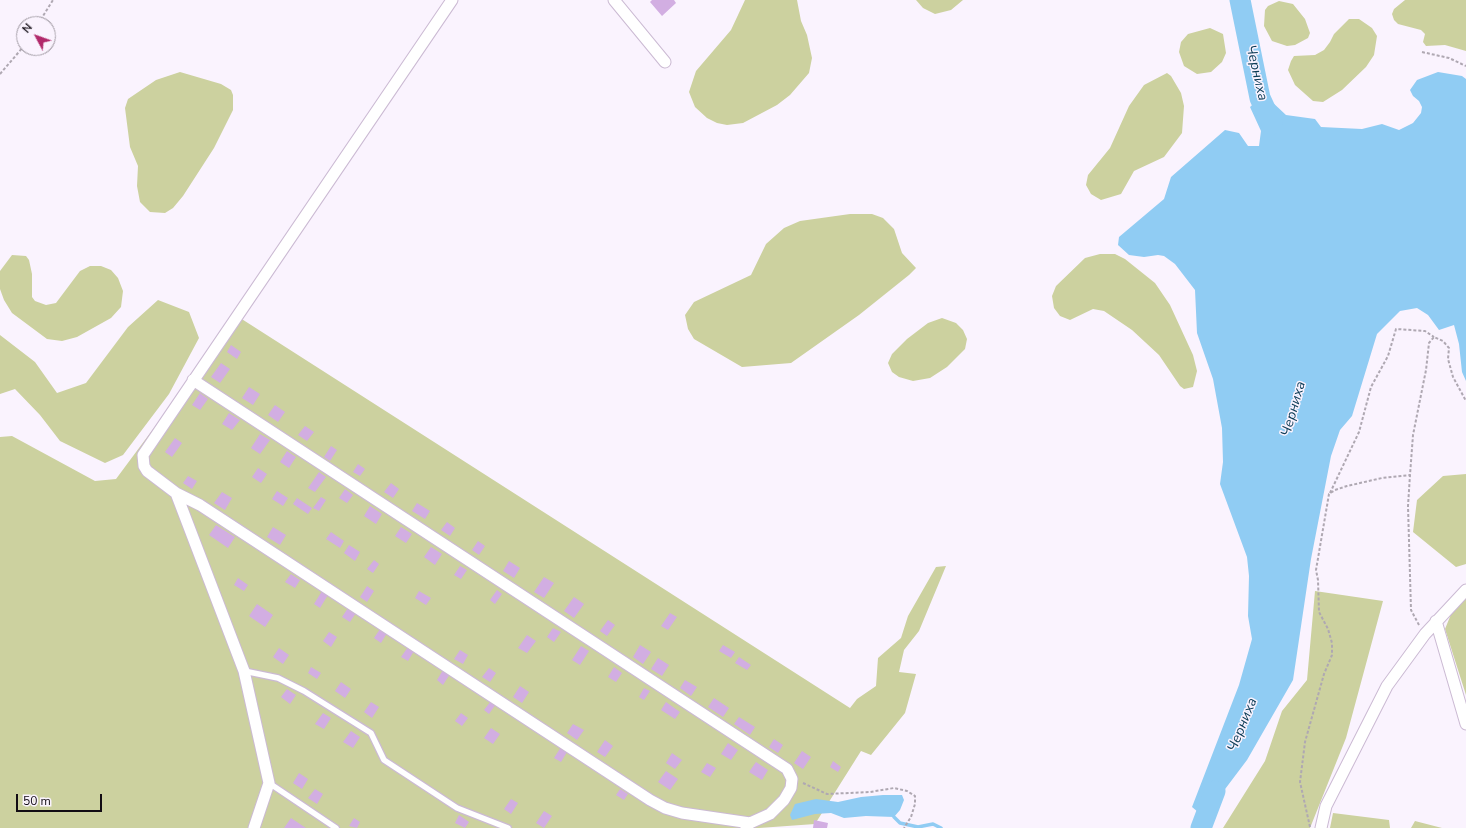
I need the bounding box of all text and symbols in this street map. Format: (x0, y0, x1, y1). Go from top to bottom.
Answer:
north arrow (16, 16, 56, 56)
text: N (19, 20, 36, 36)
water label: Черниха (1241, 43, 1271, 103)
water label: Черниха (1278, 379, 1310, 439)
water label: Черниха (1225, 696, 1261, 754)
scale bar (18, 786, 104, 812)
text: 50 m (23, 793, 51, 809)

